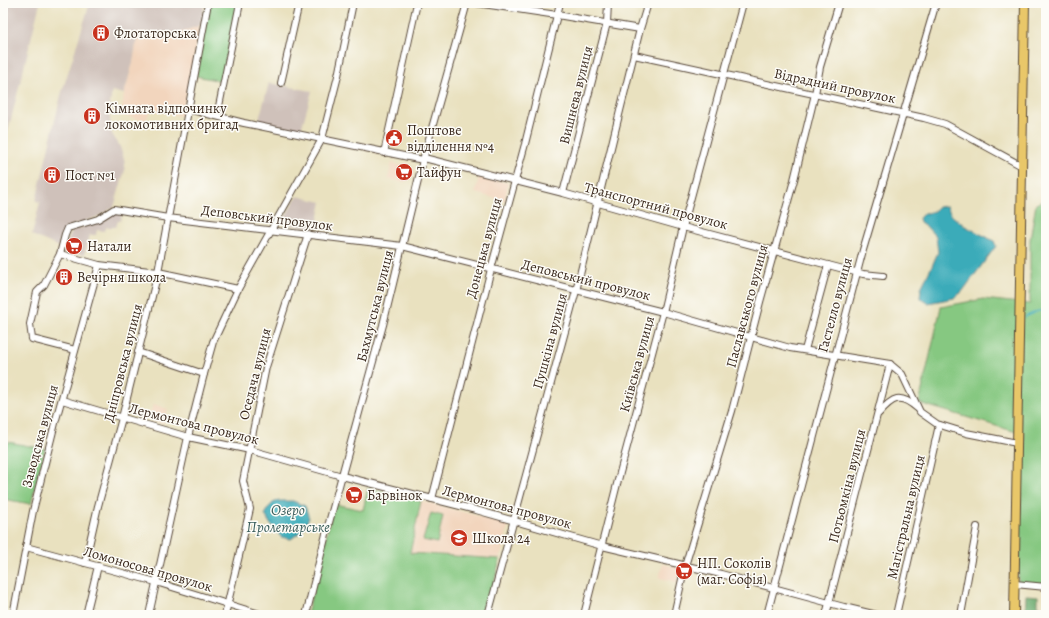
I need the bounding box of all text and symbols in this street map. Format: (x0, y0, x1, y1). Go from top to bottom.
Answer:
building icon: Флотаторська (91, 23, 111, 43)
place label: Флотаторська (114, 24, 197, 43)
street label: Вишнева вулиця (555, 43, 597, 146)
street label: Відрадний провулок (772, 64, 898, 108)
place label: Кімната відпочинку локомотивних бригад (105, 99, 239, 134)
building icon: Кімната відпочинку локомотивних бригад (82, 106, 102, 126)
place label: Поштове відділення №4 (407, 121, 494, 156)
public building icon: Поштове відділення №4 (384, 128, 404, 148)
supermarket icon: Тайфун (394, 162, 414, 182)
place label: Тайфун (417, 163, 461, 182)
building icon: Пост №1 (42, 165, 62, 185)
place label: Пост №1 (65, 166, 115, 185)
street label: Транспортний провулок (582, 178, 730, 234)
street label: Донецька вулиця (461, 195, 507, 300)
street label: Деповський провулок (200, 201, 334, 235)
supermarket icon: Натали (64, 236, 84, 256)
place label: Натали (87, 237, 132, 256)
street label: Паславського вулиця (721, 242, 773, 370)
street label: Бахмутська вулиця (352, 248, 398, 364)
street label: Деповський провулок (519, 255, 653, 305)
street label: Гастелло вулиця (813, 255, 857, 355)
building icon: Вечірня школа (54, 267, 74, 287)
place label: Вечірня школа (77, 268, 167, 287)
street label: Пушкіна вулиця (528, 291, 572, 391)
street label: Дніпровська вулиця (99, 302, 147, 424)
street label: Київська вулиця (615, 314, 659, 414)
street label: Оседача вулиця (234, 326, 276, 422)
street label: Заводська вулиця (17, 382, 63, 489)
street label: Лермонтова провулок (127, 399, 261, 449)
street label: Потьомкіна вулиця (824, 427, 870, 545)
street label: Магістральна вулиця (882, 453, 930, 581)
street label: Лермонтова провулок (440, 481, 574, 533)
supermarket icon: Барвінок (344, 485, 364, 505)
place label: Барвінок (367, 486, 422, 505)
water label: Озеро Пролетарське (246, 500, 330, 537)
school or university icon: Школа 24 (449, 528, 469, 548)
place label: Школа 24 (472, 529, 530, 548)
street label: Ломоносова провулок (81, 542, 215, 596)
place label: НП. Соколів (маг. Софія) (697, 554, 771, 589)
supermarket icon: НП. Соколів (маг. Софія) (674, 561, 694, 581)

